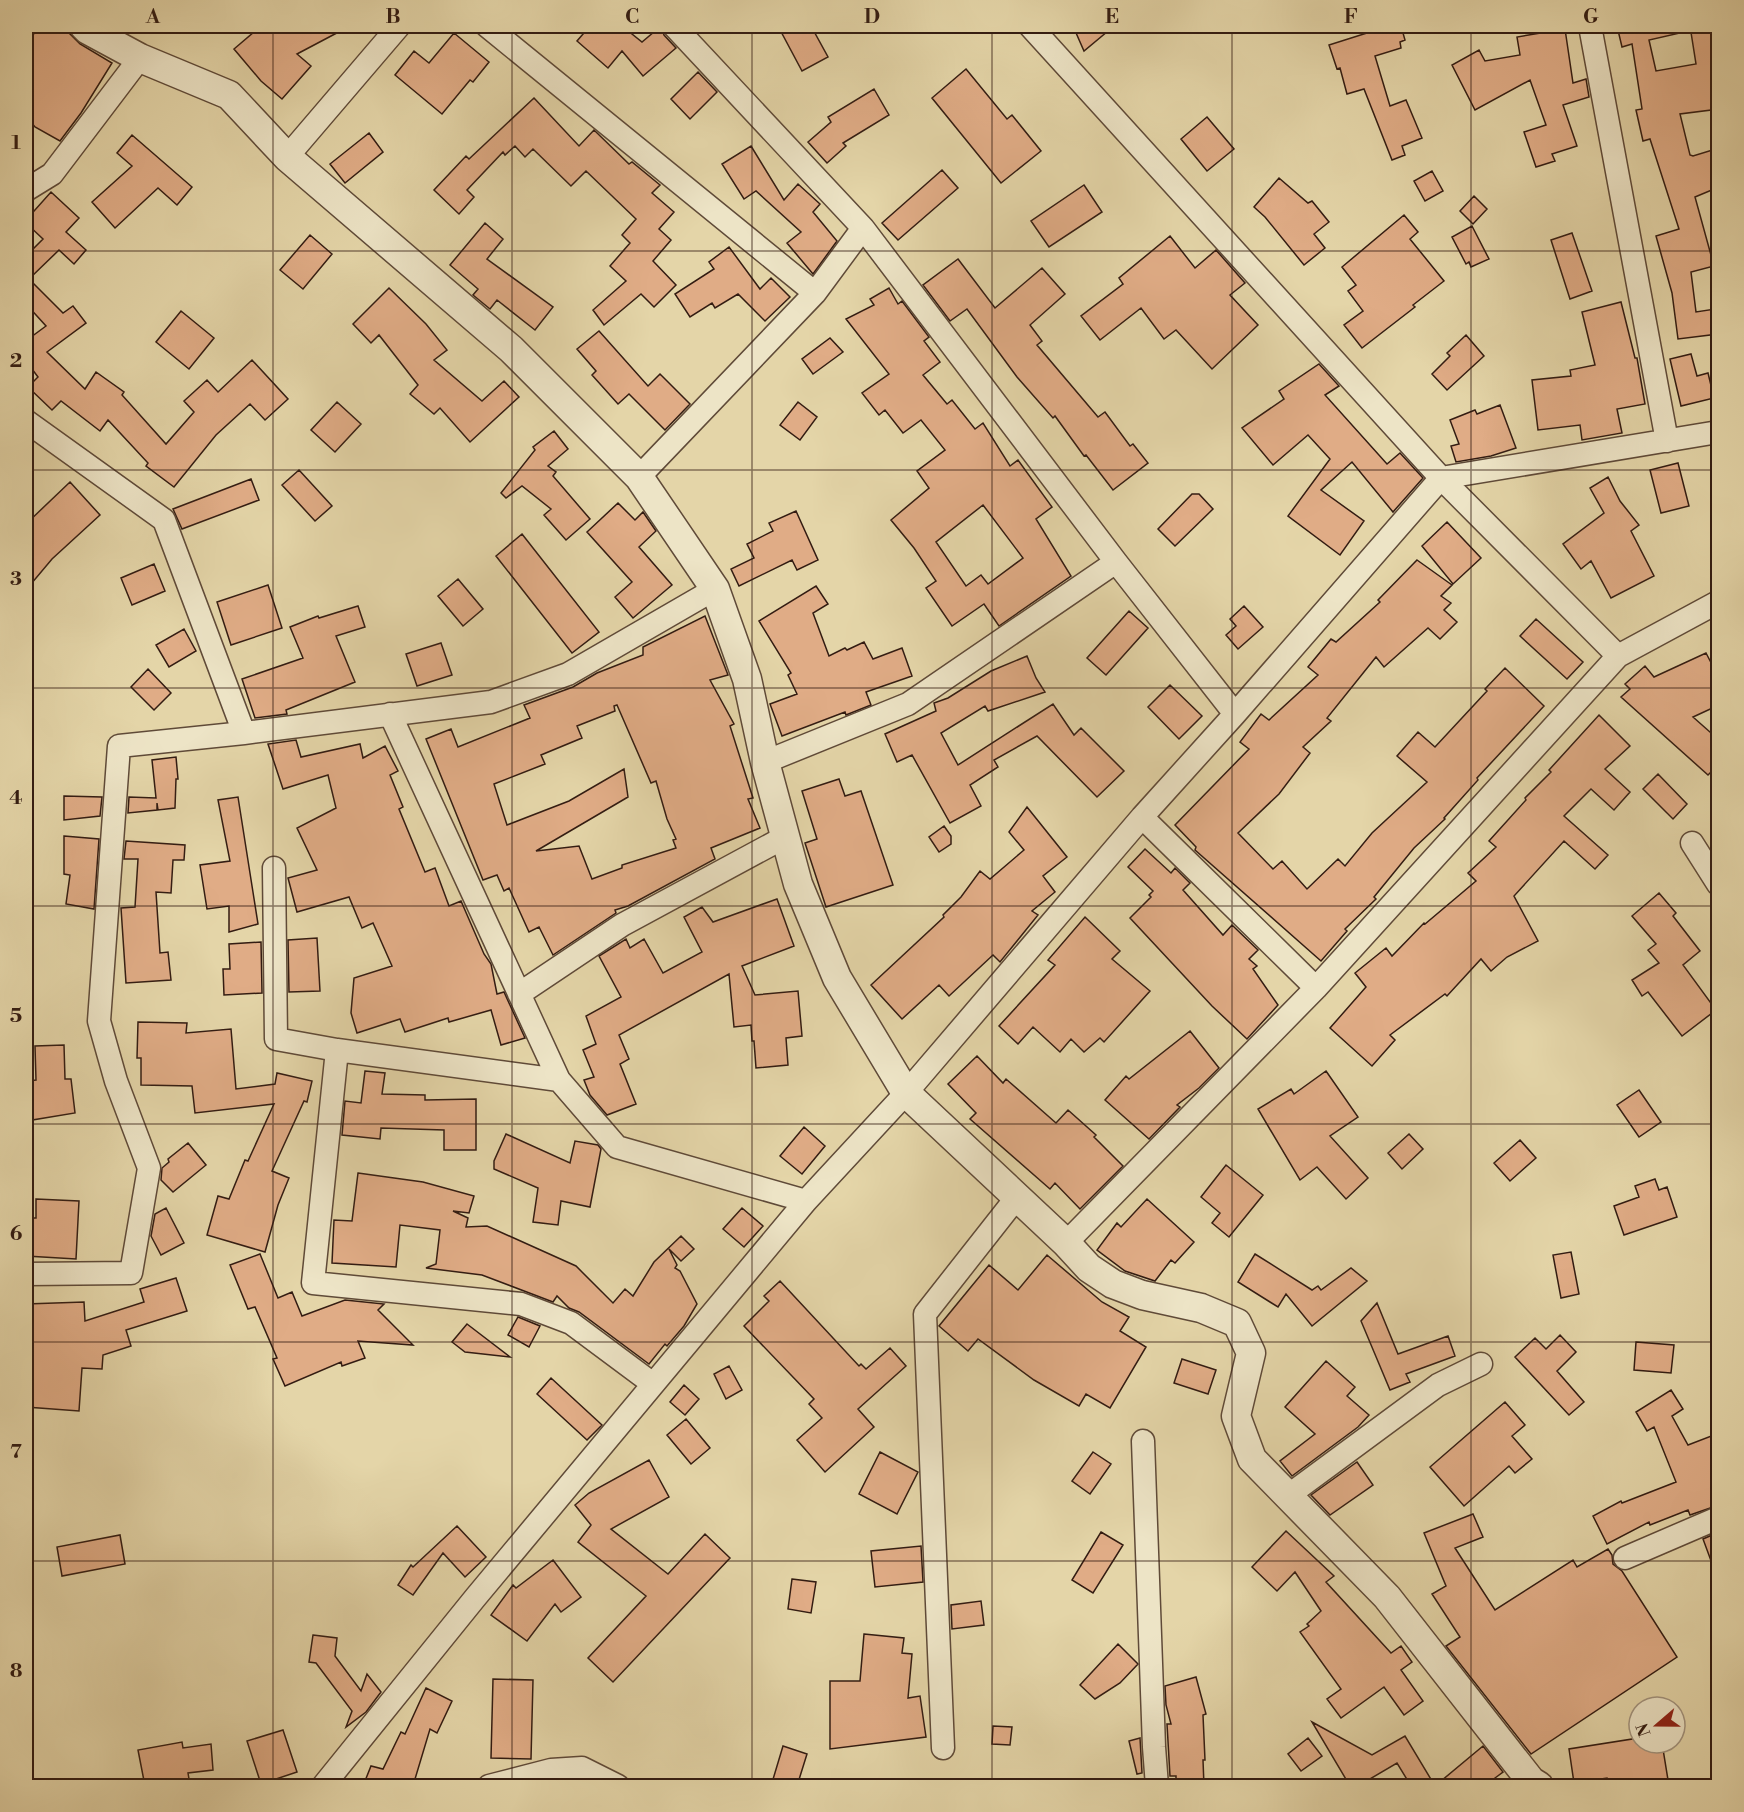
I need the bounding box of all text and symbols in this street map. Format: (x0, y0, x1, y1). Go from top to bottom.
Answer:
text: A (145, 5, 161, 30)
text: B (385, 5, 401, 30)
text: C (625, 5, 639, 30)
text: D (864, 5, 880, 30)
text: E (1105, 5, 1119, 30)
text: F (1344, 5, 1358, 30)
text: G (1583, 5, 1599, 30)
text: 1 (11, 131, 21, 156)
text: 2 (10, 349, 22, 374)
text: 3 (10, 567, 22, 592)
text: 4 (9, 786, 23, 811)
text: 5 (10, 1004, 22, 1029)
text: 6 (10, 1222, 23, 1247)
text: 7 (10, 1440, 22, 1465)
text: 8 (10, 1659, 23, 1684)
north arrow (1627, 1695, 1687, 1755)
text: N (1632, 1720, 1655, 1739)

